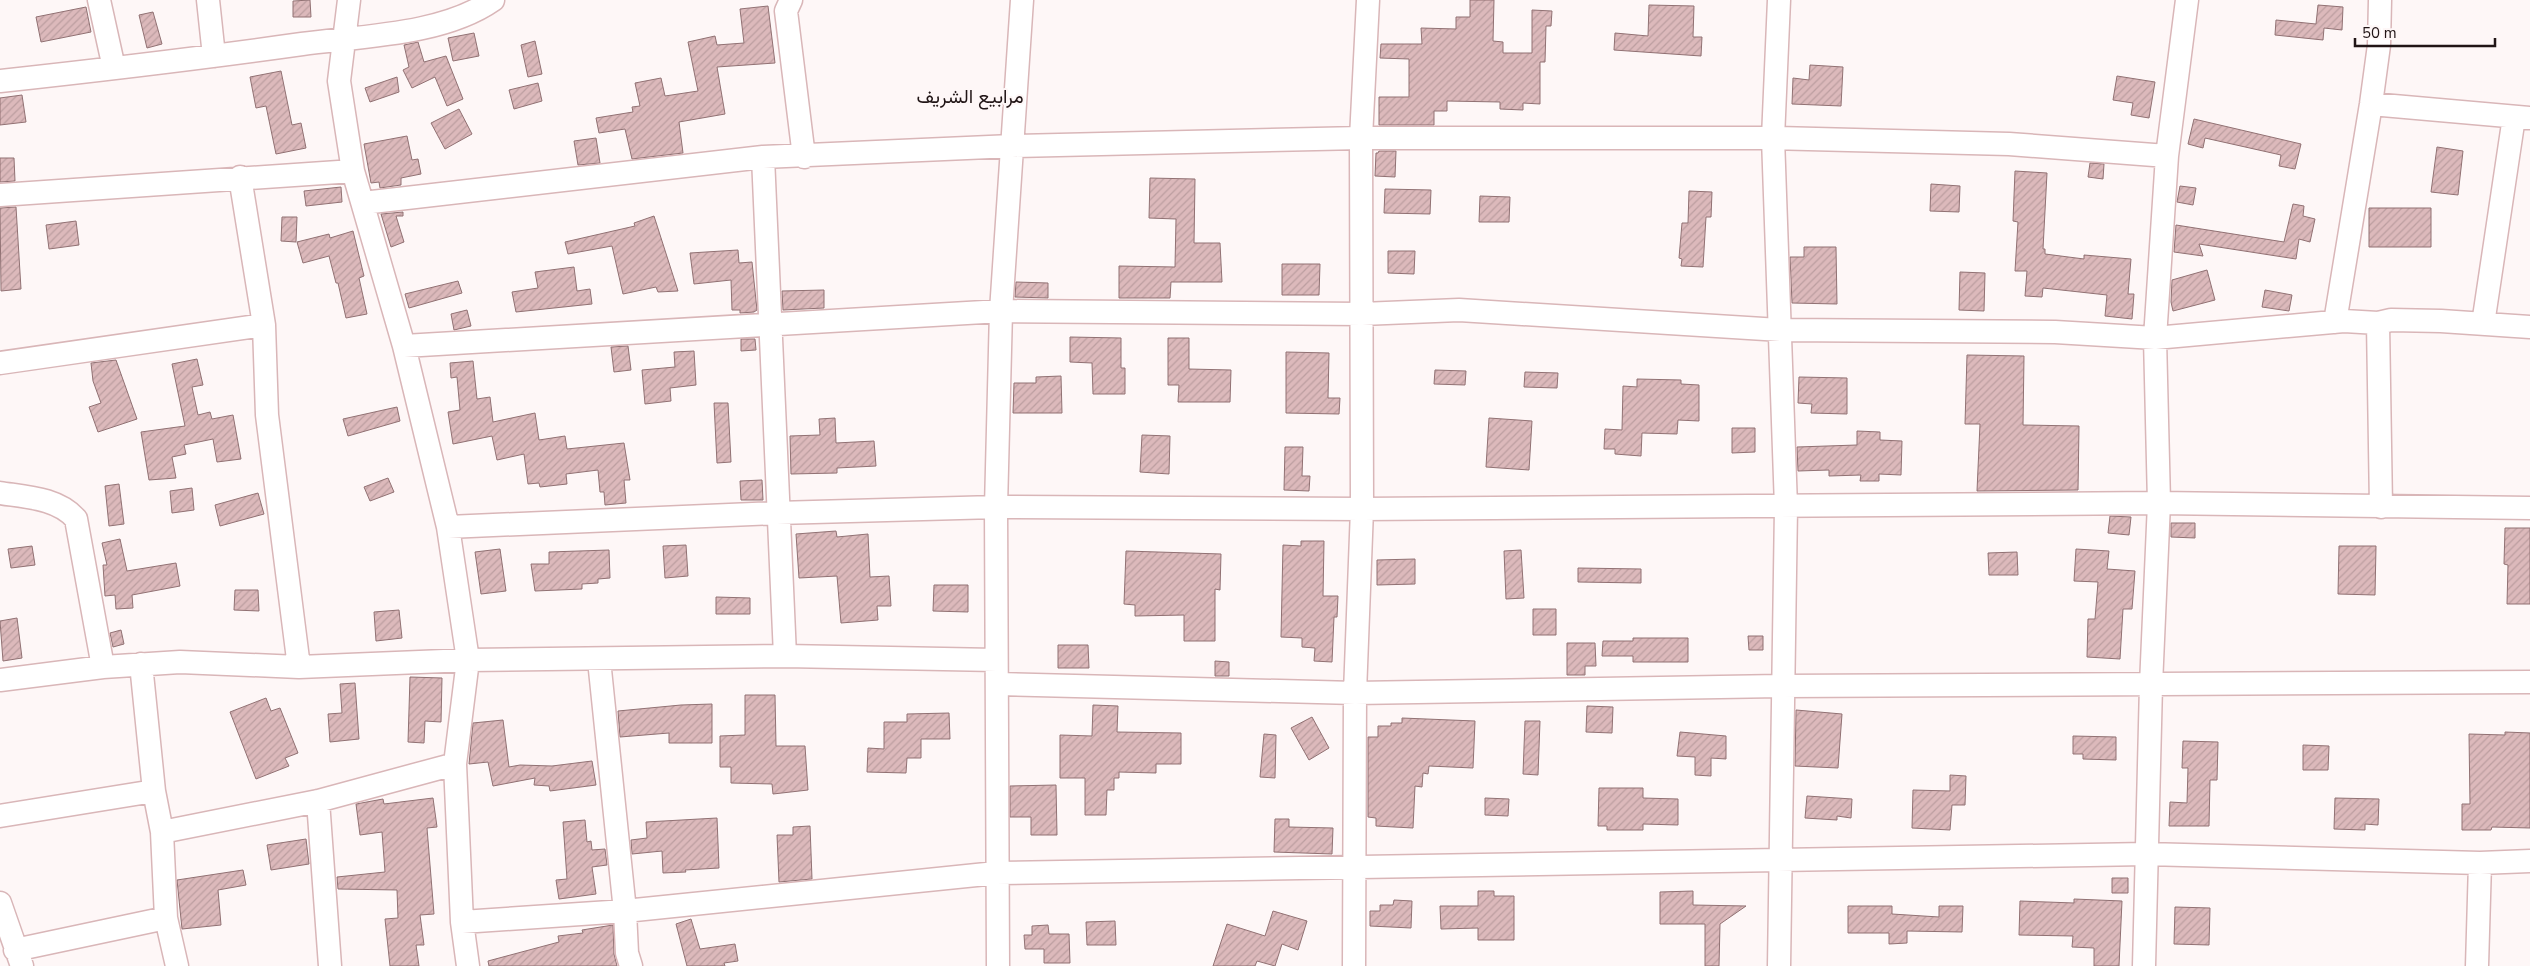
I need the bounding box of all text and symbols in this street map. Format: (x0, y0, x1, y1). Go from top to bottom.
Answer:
scale bar (2355, 15, 2495, 47)
text: 50 m (2362, 23, 2397, 43)
district label: مرابيع الشريف (916, 84, 1024, 110)

